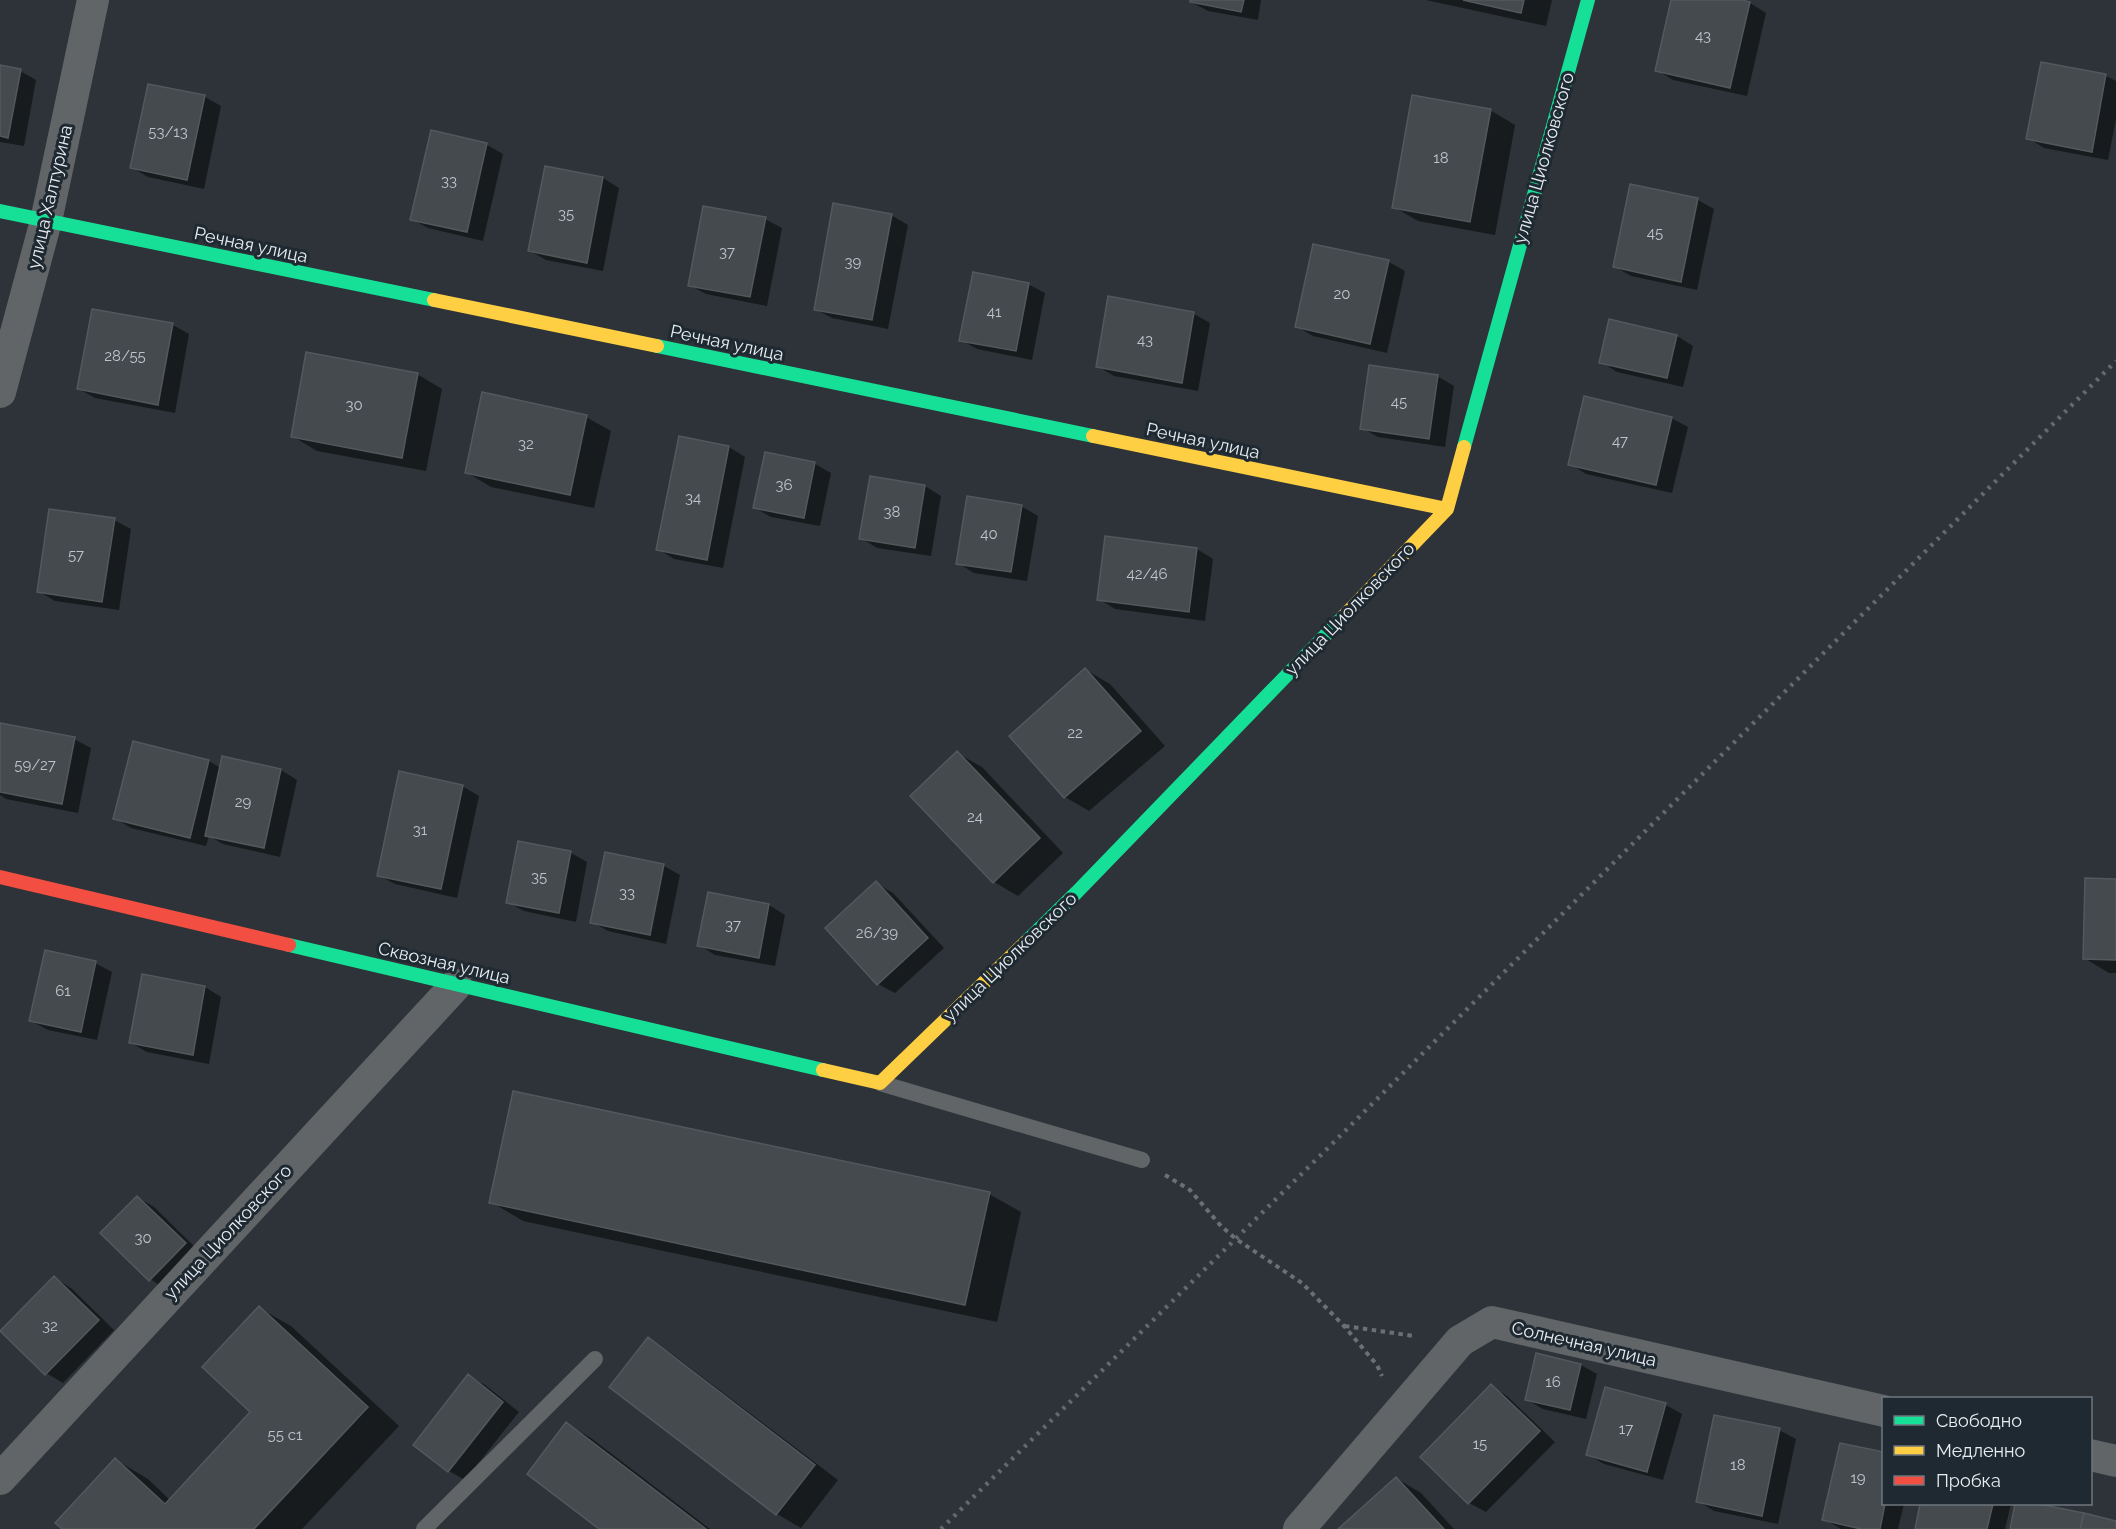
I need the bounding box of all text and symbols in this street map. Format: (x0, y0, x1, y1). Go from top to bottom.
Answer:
house number: 43 (1695, 27, 1711, 45)
street label: улица Циолковского (1509, 70, 1578, 246)
street label: улица Халтурина (23, 123, 76, 271)
house number: 53/13 (148, 123, 188, 141)
house number: 18 (1433, 149, 1449, 167)
house number: 33 (441, 172, 457, 190)
house number: 35 (558, 205, 574, 223)
street label: Речная улица (192, 222, 310, 267)
house number: 45 (1647, 224, 1663, 242)
house number: 37 (719, 243, 735, 261)
house number: 39 (845, 253, 862, 271)
house number: 20 (1334, 285, 1351, 303)
house number: 41 (987, 303, 1002, 321)
street label: Речная улица (668, 320, 786, 365)
house number: 43 (1137, 331, 1153, 349)
house number: 28/55 (104, 347, 146, 365)
house number: 45 (1391, 393, 1407, 411)
house number: 30 (345, 396, 363, 414)
street label: Речная улица (1144, 418, 1262, 463)
house number: 47 (1612, 432, 1628, 450)
house number: 32 (518, 435, 534, 453)
house number: 36 (775, 476, 793, 494)
house number: 34 (685, 489, 701, 507)
house number: 38 (884, 503, 901, 521)
house number: 40 (980, 525, 998, 543)
street label: улица Циолковского (1281, 537, 1419, 680)
house number: 57 (68, 546, 84, 564)
house number: 42/46 (1127, 565, 1167, 583)
house number: 22 (1067, 724, 1083, 742)
house number: 59/27 (14, 756, 56, 774)
house number: 29 (235, 793, 252, 811)
house number: 24 (967, 808, 983, 826)
house number: 31 (413, 821, 428, 839)
house number: 35 (531, 868, 547, 886)
house number: 33 (619, 884, 635, 902)
street label: улица Циолковского (939, 887, 1081, 1026)
house number: 37 (725, 916, 741, 934)
house number: 26/39 (856, 924, 898, 942)
street label: Сквозная улица (376, 937, 512, 988)
house number: 61 (55, 982, 71, 1000)
street label: улица Циолковского (160, 1160, 296, 1304)
house number: 30 (134, 1229, 152, 1247)
house number: 32 (42, 1317, 58, 1335)
street label: Солнечная улица (1510, 1317, 1659, 1370)
house number: 16 (1545, 1373, 1561, 1391)
legend (1882, 1397, 2092, 1505)
text: Свободно (1936, 1410, 2022, 1431)
house number: 17 (1619, 1420, 1633, 1438)
house number: 55 с1 (268, 1426, 303, 1444)
house number: 15 (1473, 1435, 1487, 1453)
text: Медленно (1936, 1440, 2025, 1461)
house number: 18 (1730, 1456, 1746, 1474)
house number: 19 (1850, 1469, 1866, 1487)
text: Пробка (1936, 1470, 2001, 1491)

